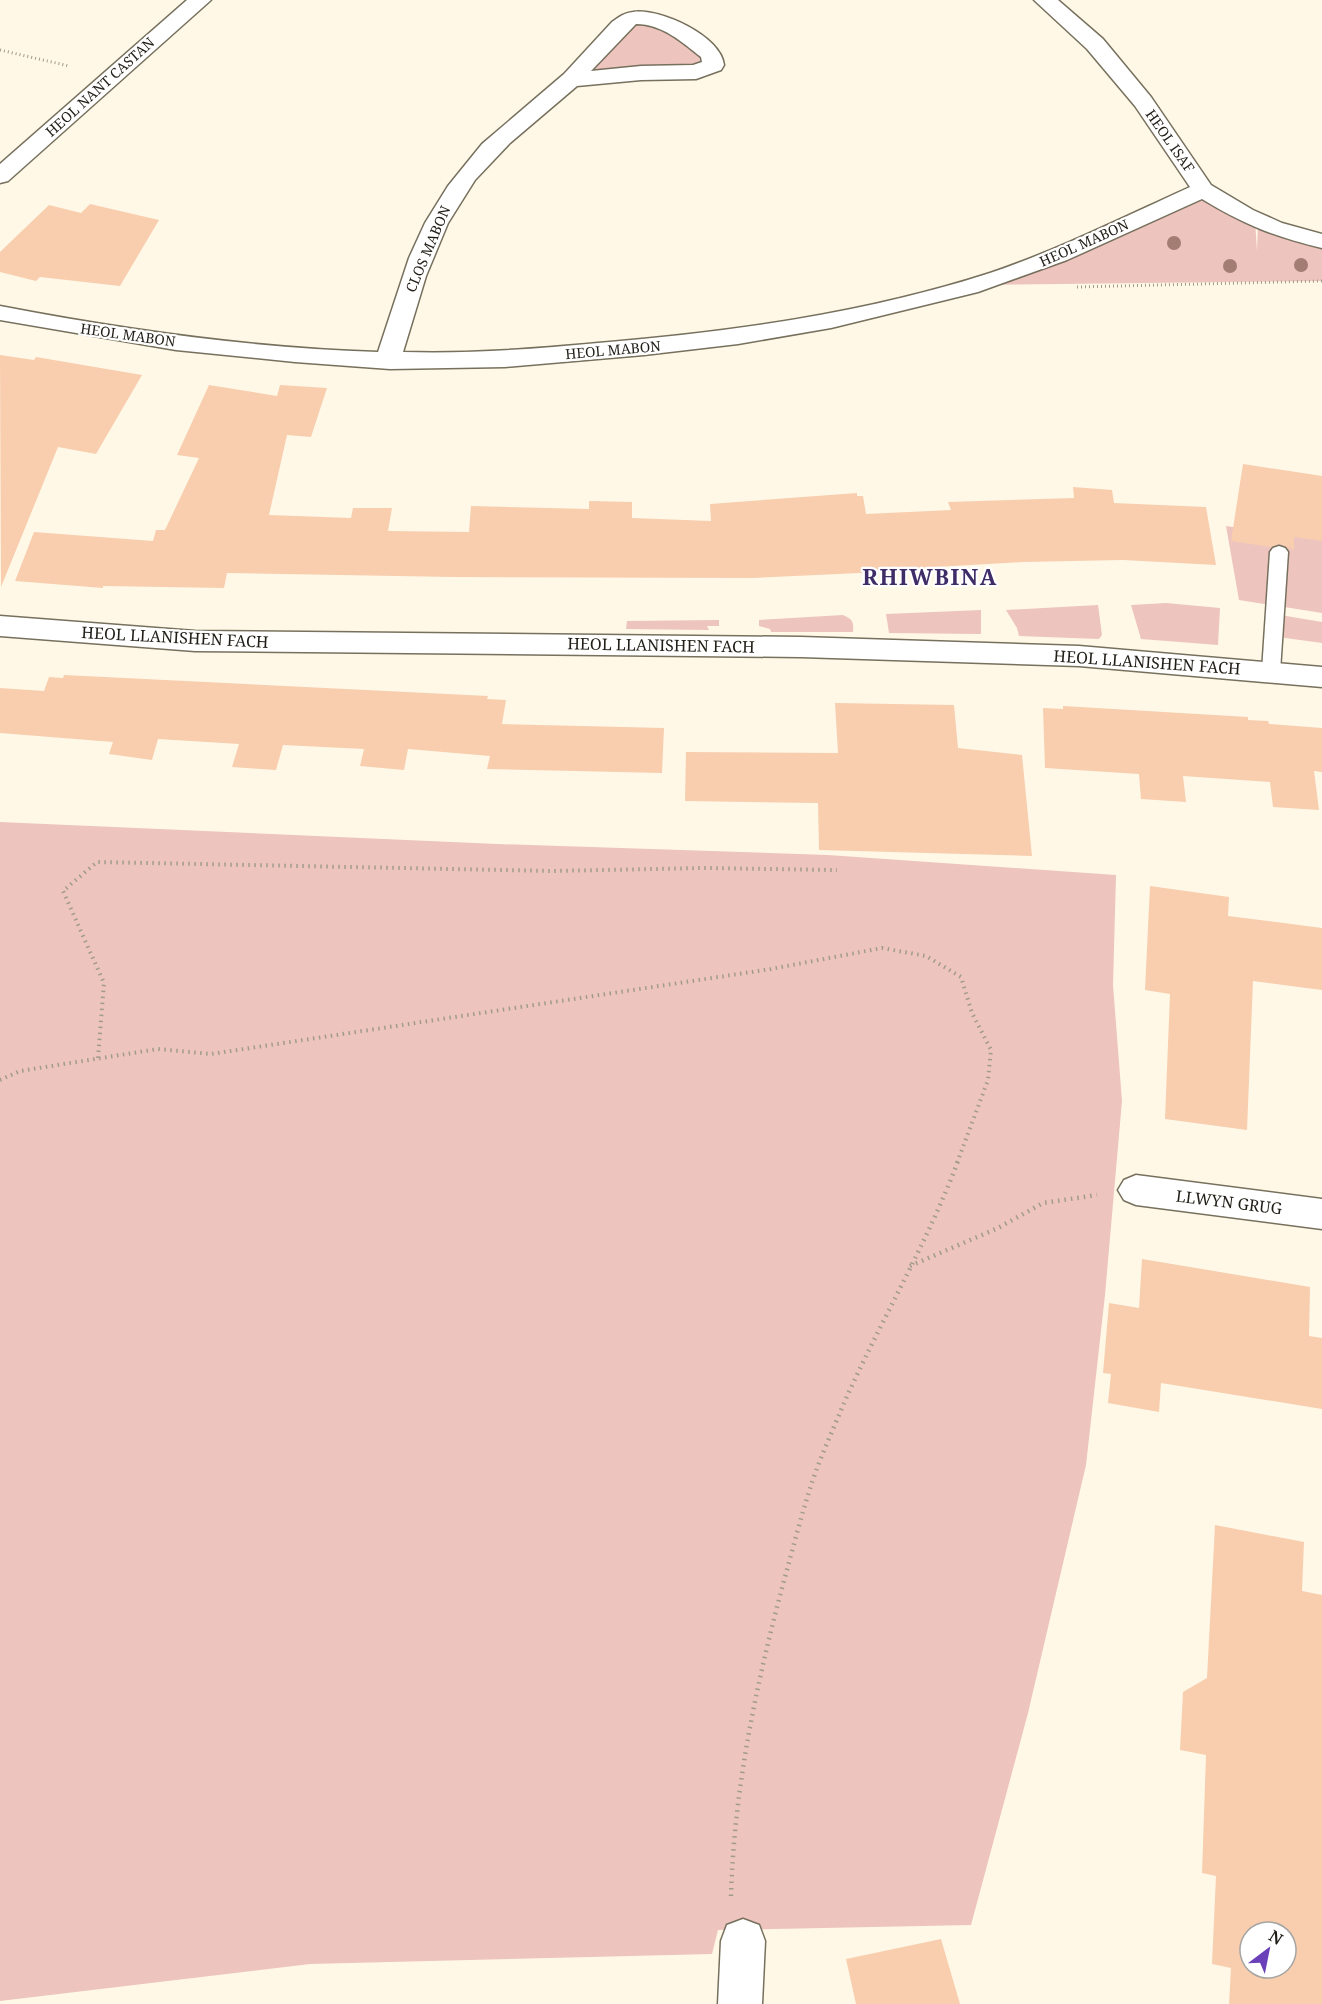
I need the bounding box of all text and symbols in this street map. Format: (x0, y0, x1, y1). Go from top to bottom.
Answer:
street label: HEOL NANT CASTAN (41, 32, 158, 141)
street label: HEOL ISAF (1142, 105, 1199, 176)
street label: CLOS MABON (401, 202, 454, 295)
street label: HEOL MABON (1036, 214, 1132, 271)
street label: HEOL MABON (79, 318, 177, 351)
street label: HEOL MABON (564, 336, 662, 363)
district label: RHIWBINA (862, 561, 998, 591)
street label: HEOL LLANISHEN FACH (81, 621, 269, 653)
street label: HEOL LLANISHEN FACH (567, 632, 755, 658)
street label: HEOL LLANISHEN FACH (1053, 644, 1242, 680)
street label: LLWYN GRUG (1175, 1185, 1284, 1220)
north arrow (1238, 1920, 1298, 1980)
text: N (1265, 1925, 1287, 1950)

